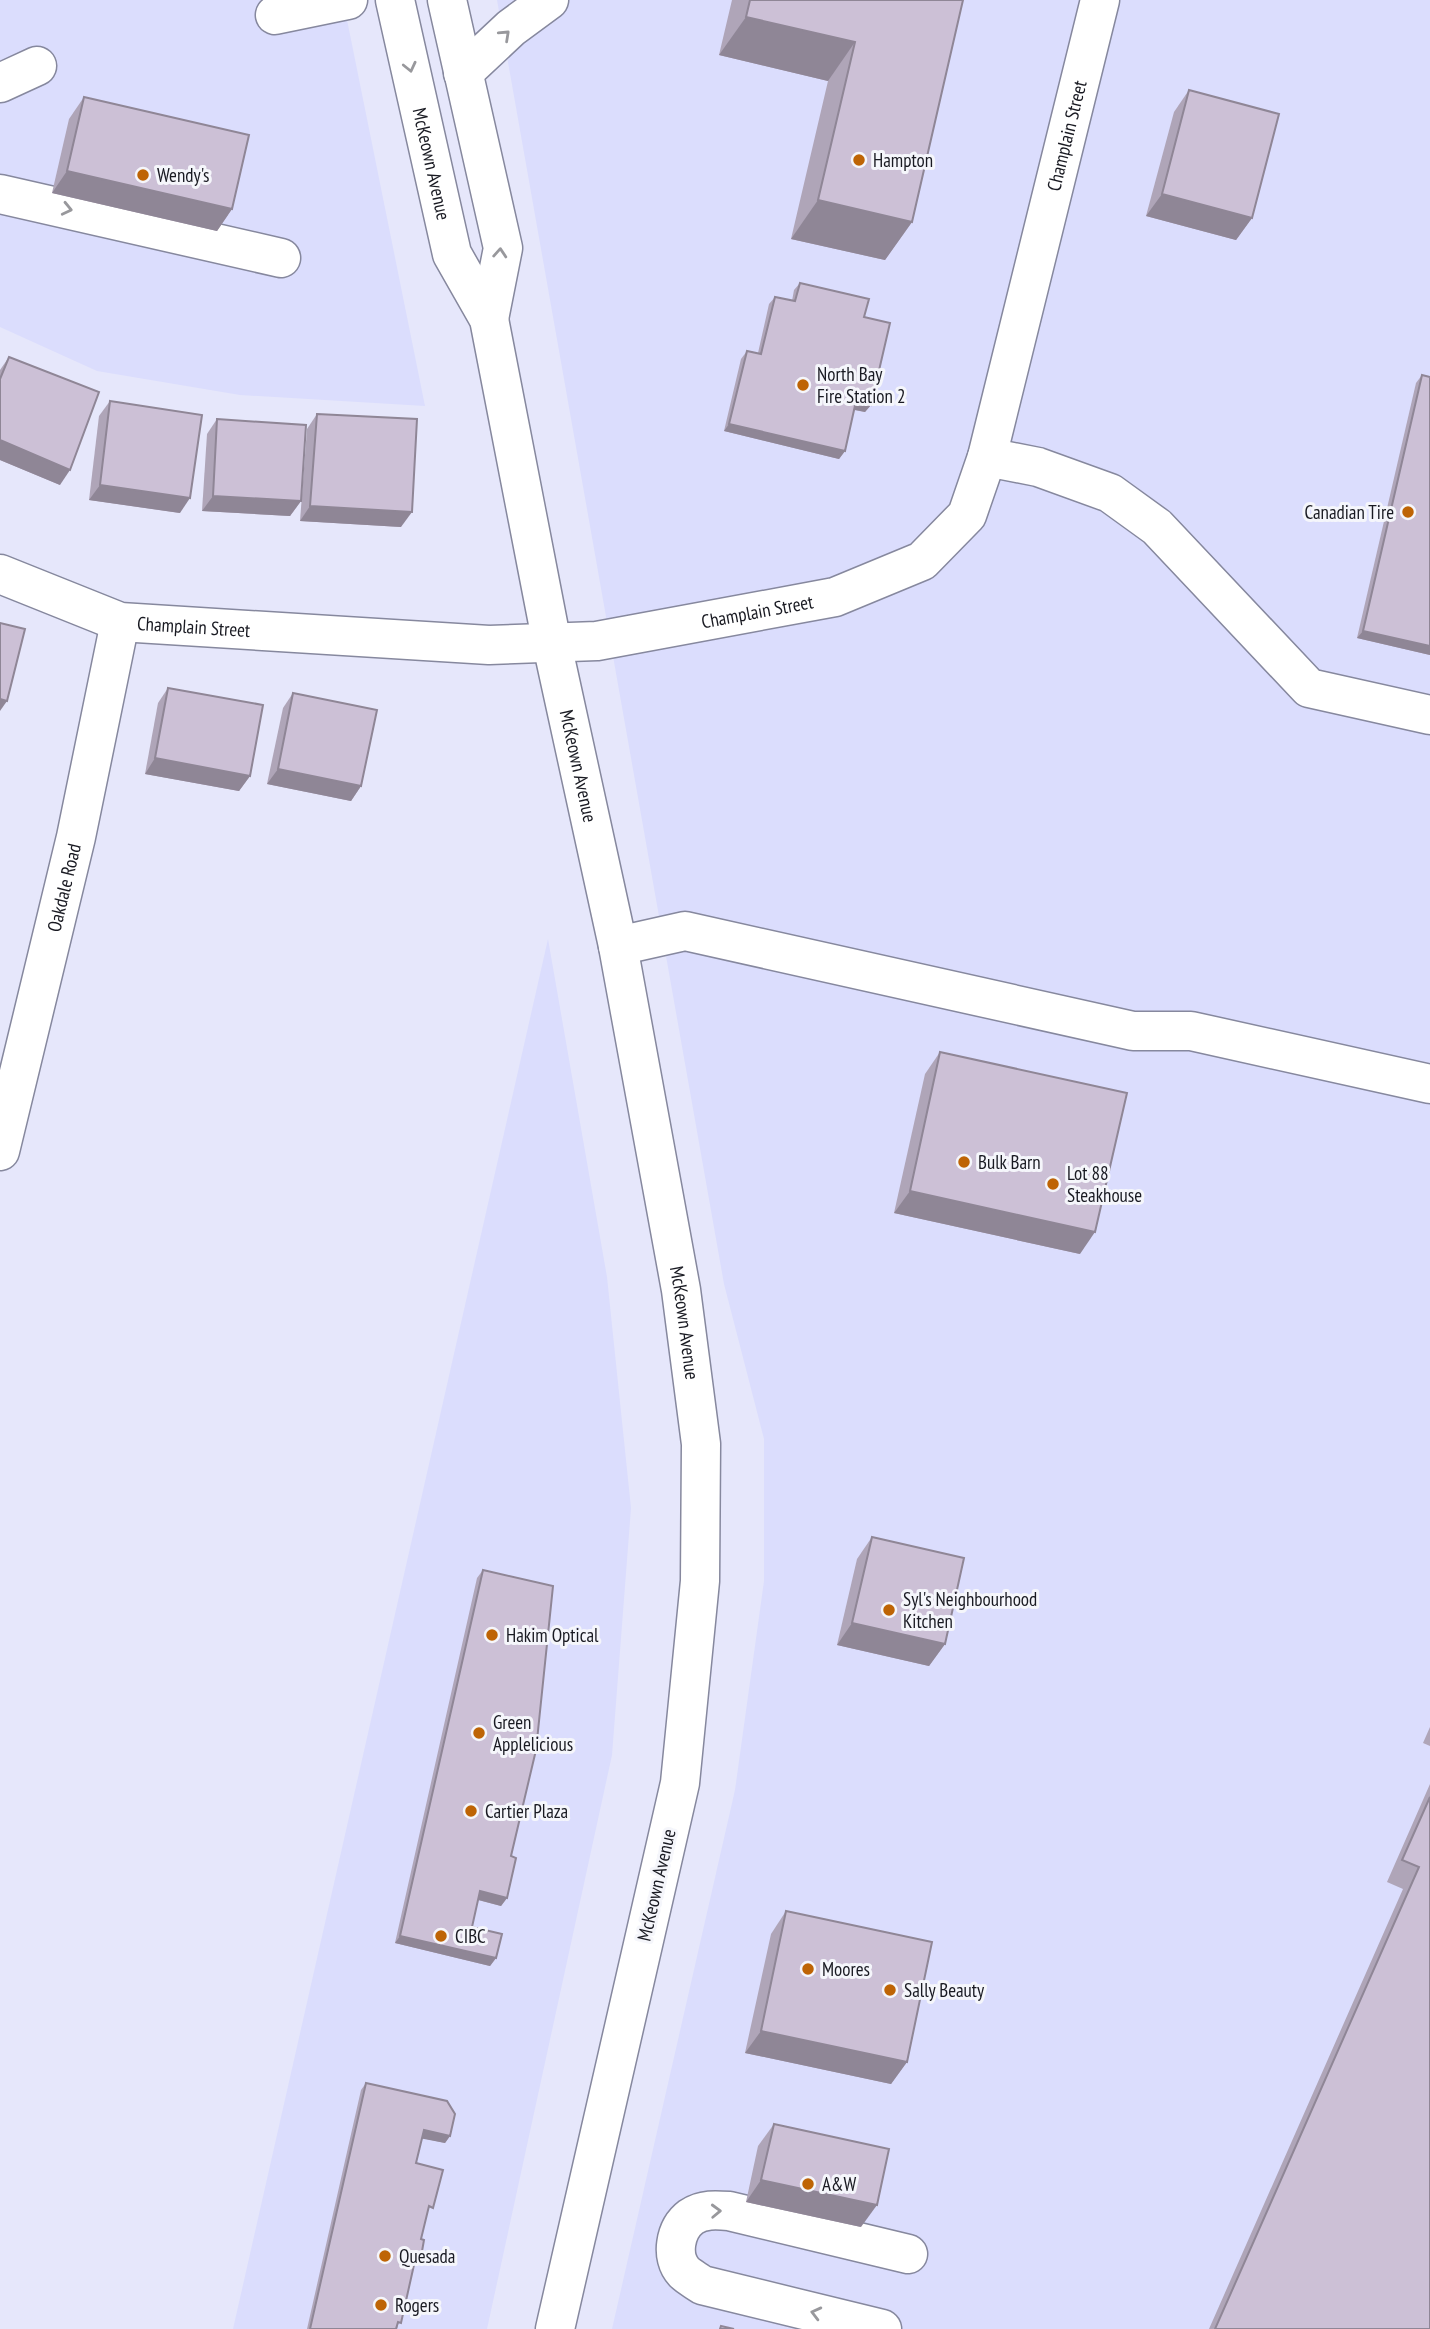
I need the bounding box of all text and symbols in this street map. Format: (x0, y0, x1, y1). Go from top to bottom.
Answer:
one-way arrow (497, 30, 510, 43)
one-way arrow (401, 61, 416, 73)
street label: Champlain Street (1041, 77, 1092, 193)
street label: McKeown Avenue (408, 105, 456, 223)
place label: Hampton (873, 148, 933, 172)
marker: Hampton (851, 152, 867, 168)
place label: Wendy's (157, 163, 210, 187)
marker: Wendy's (135, 167, 151, 183)
one-way arrow (61, 201, 73, 216)
one-way arrow (493, 247, 508, 258)
place label: North Bay Fire Station 2 (817, 362, 905, 408)
marker: North Bay Fire Station 2 (795, 377, 811, 393)
place label: Canadian Tire (1305, 500, 1394, 524)
marker: Canadian Tire (1400, 504, 1416, 520)
street label: Champlain Street (699, 589, 816, 633)
street label: Champlain Street (136, 611, 252, 642)
street label: McKeown Avenue (555, 708, 603, 825)
street label: Oakdale Road (41, 841, 86, 934)
place label: Bulk Barn (978, 1150, 1041, 1174)
marker: Bulk Barn (956, 1154, 972, 1170)
place label: Lot 88 Steakhouse (1067, 1161, 1142, 1207)
marker: Lot 88 Steakhouse (1045, 1176, 1061, 1192)
street label: McKeown Avenue (665, 1264, 705, 1381)
place label: Syl's Neighbourhood Kitchen (903, 1587, 1037, 1633)
marker: Syl's Neighbourhood Kitchen (881, 1602, 897, 1618)
place label: Hakim Optical (506, 1623, 599, 1647)
marker: Hakim Optical (484, 1627, 500, 1643)
place label: Green Applelicious (493, 1710, 573, 1756)
marker: Green Applelicious (471, 1725, 487, 1741)
place label: Cartier Plaza (485, 1799, 568, 1823)
marker: Cartier Plaza (463, 1803, 479, 1819)
street label: McKeown Avenue (631, 1826, 681, 1943)
place label: CIBC (455, 1924, 486, 1948)
marker: CIBC (433, 1928, 449, 1944)
place label: Moores (822, 1957, 870, 1981)
marker: Moores (800, 1961, 816, 1977)
place label: Sally Beauty (904, 1978, 985, 2002)
marker: Sally Beauty (882, 1982, 898, 1998)
place label: A&W (822, 2172, 856, 2196)
marker: A&W (800, 2176, 816, 2192)
one-way arrow (711, 2204, 722, 2219)
place label: Quesada (399, 2244, 455, 2268)
marker: Quesada (377, 2248, 393, 2264)
place label: Rogers (395, 2293, 439, 2317)
marker: Rogers (373, 2297, 389, 2313)
one-way arrow (810, 2307, 822, 2321)

